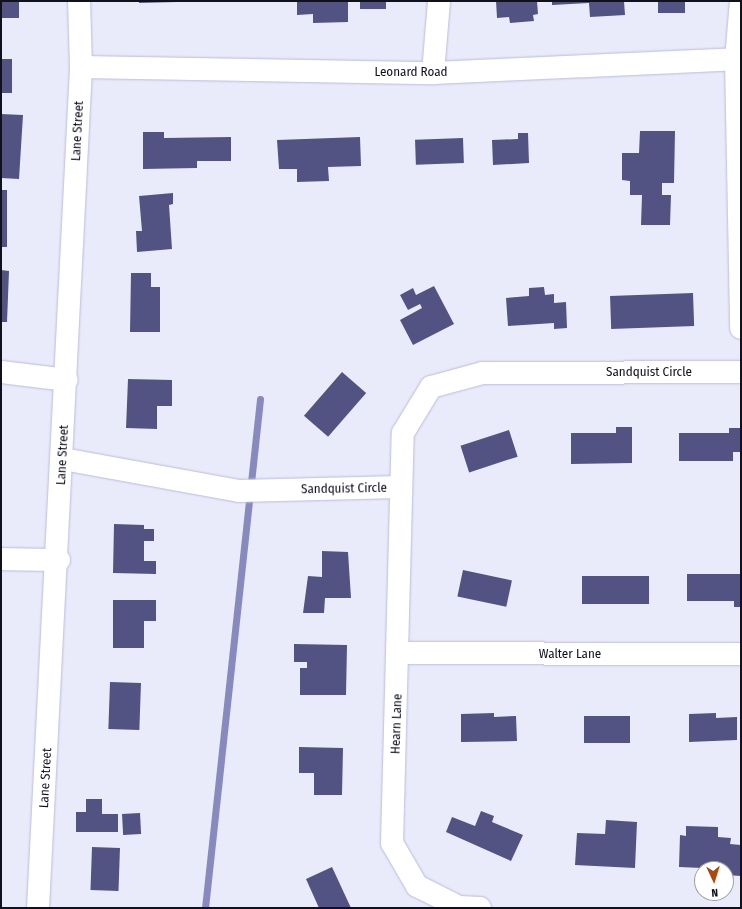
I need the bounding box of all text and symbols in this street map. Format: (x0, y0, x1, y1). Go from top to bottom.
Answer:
street label: Leonard Road (374, 64, 448, 80)
street label: Lane Street (69, 100, 87, 162)
street label: Sandquist Circle (606, 364, 692, 380)
street label: Lane Street (54, 424, 72, 486)
street label: Sandquist Circle (301, 480, 387, 498)
street label: Walter Lane (539, 646, 601, 662)
street label: Hearn Lane (388, 694, 406, 754)
street label: Lane Street (37, 747, 55, 809)
north arrow (694, 861, 734, 901)
text: N (711, 886, 719, 899)

